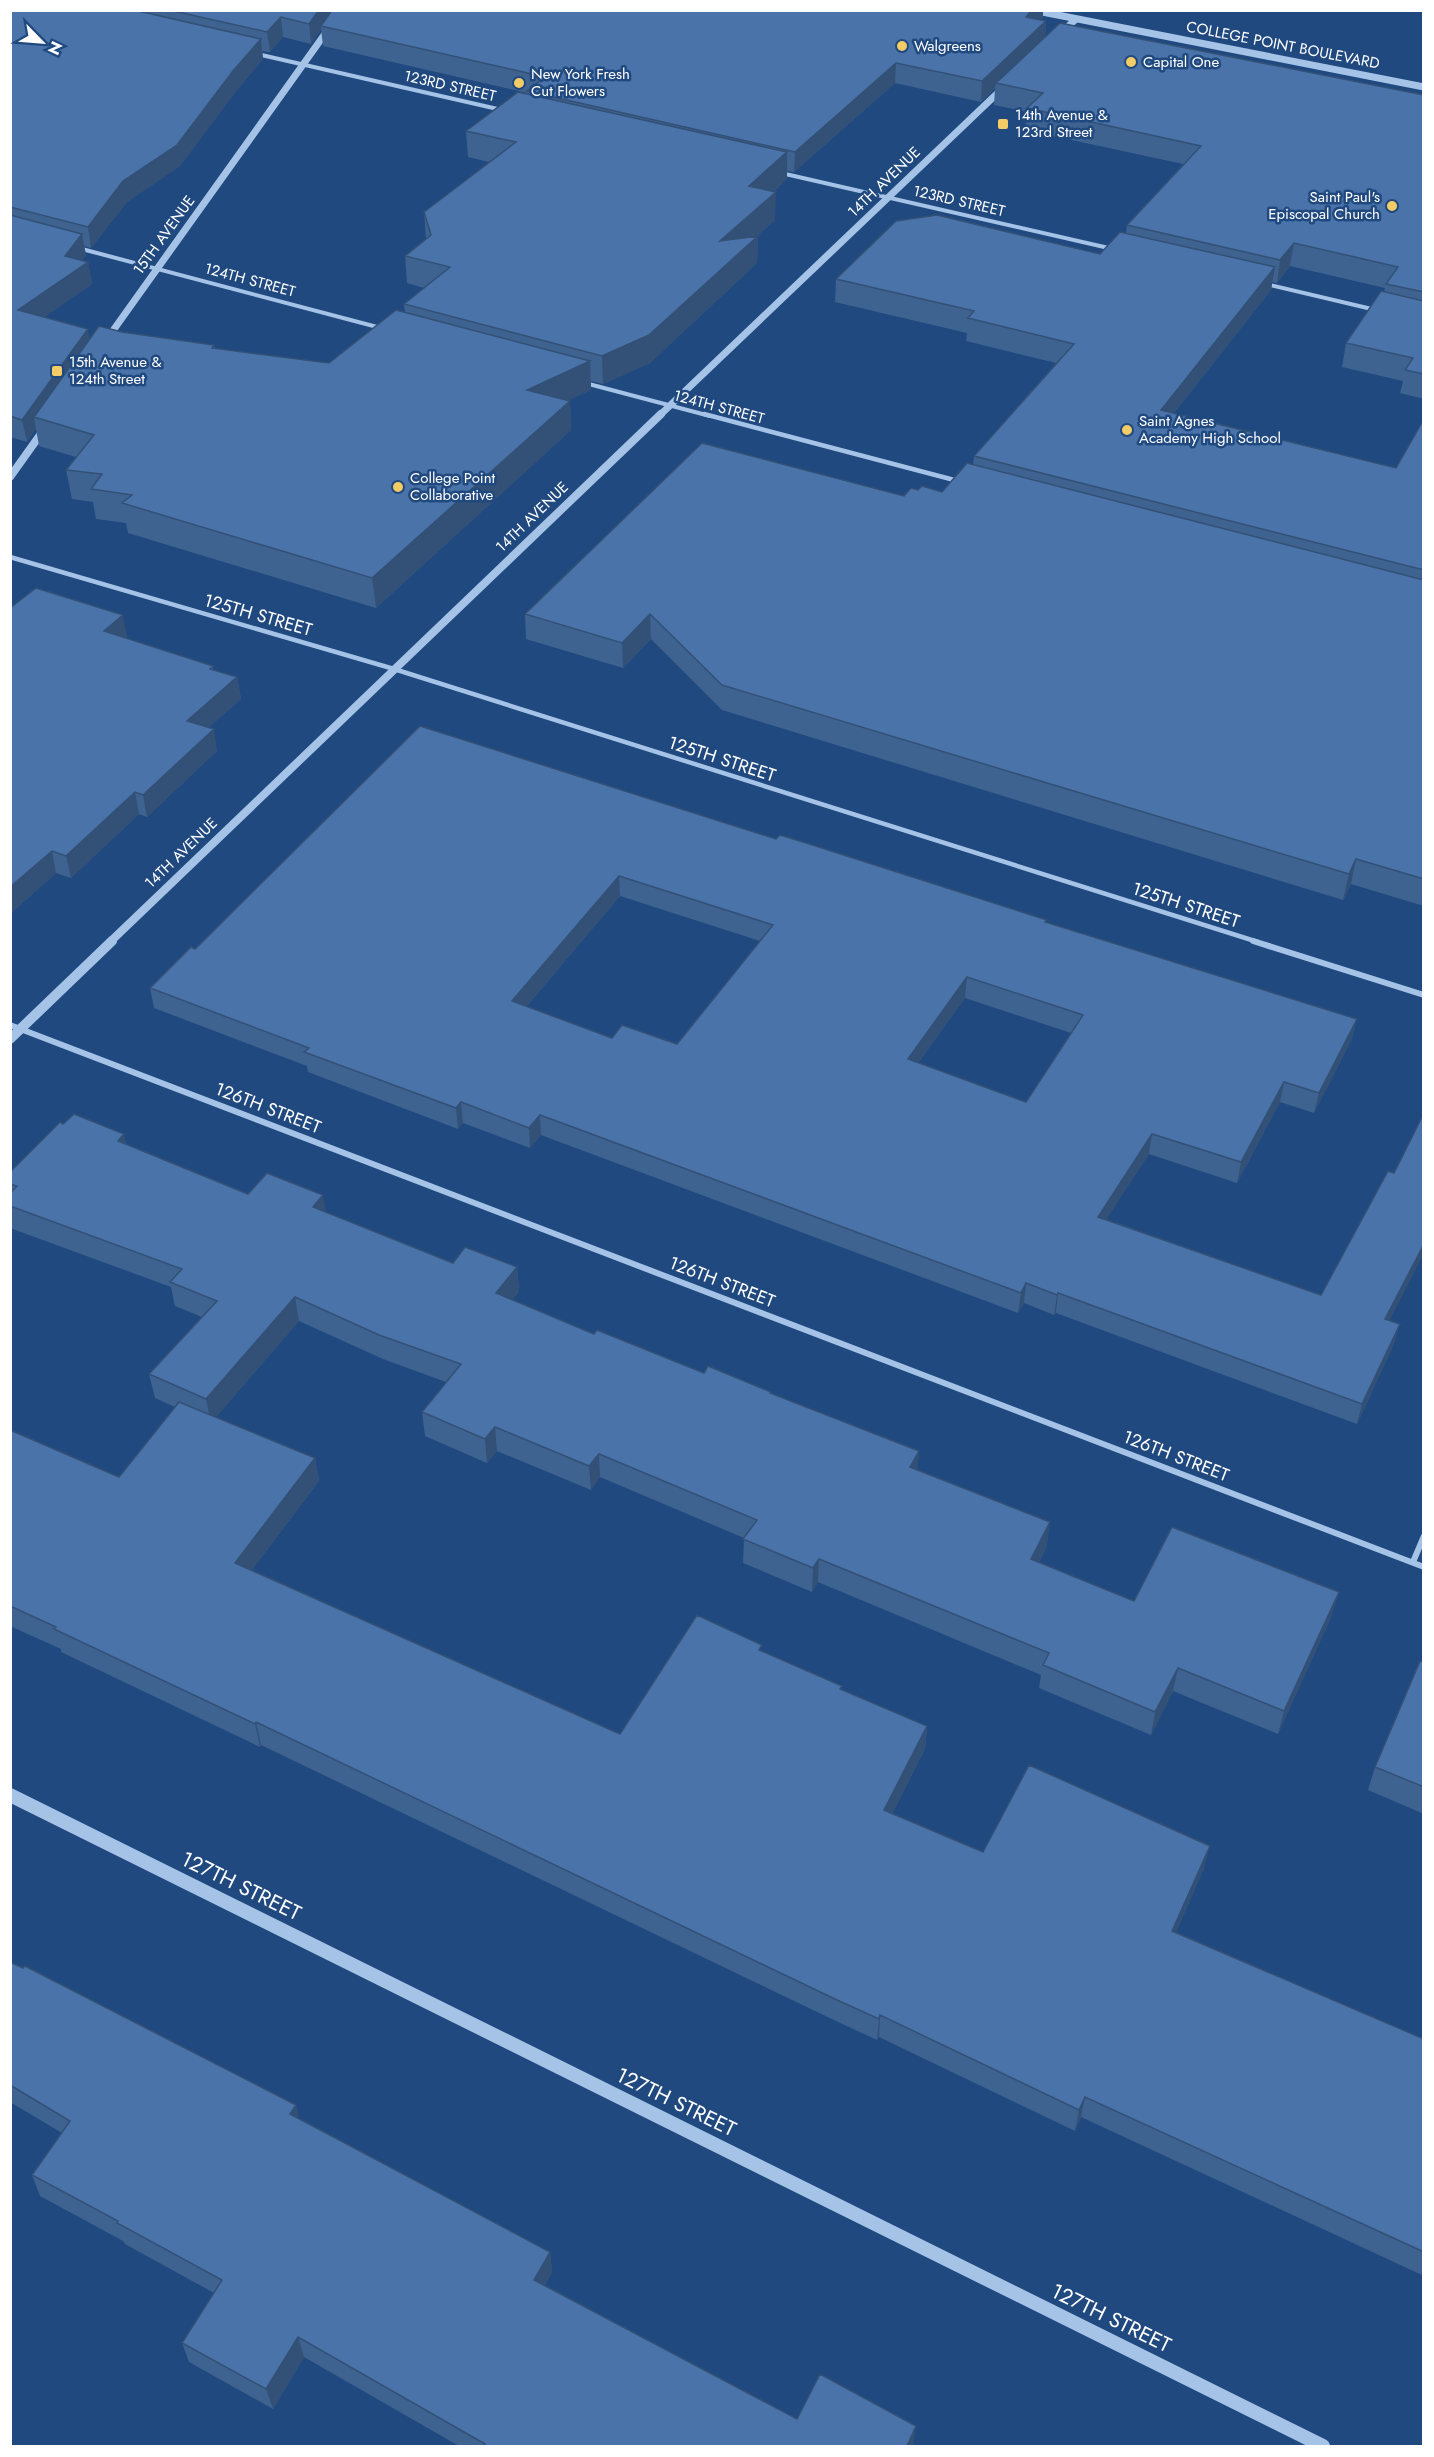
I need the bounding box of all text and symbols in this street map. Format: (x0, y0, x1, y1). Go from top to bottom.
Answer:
north arrow (12, 12, 72, 72)
street label: COLLEGE POINT BOULEVARD (1184, 15, 1382, 75)
place label: Walgreens (914, 35, 981, 57)
text: N (42, 38, 68, 59)
marker: Walgreens (895, 39, 909, 53)
place label: Capital One (1143, 51, 1219, 73)
marker: Capital One (1124, 55, 1138, 69)
place label: New York Fresh Cut Flowers (531, 63, 630, 102)
street label: 123RD STREET (402, 65, 498, 107)
marker: New York Fresh Cut Flowers (512, 76, 526, 90)
place label: 14th Avenue & 123rd Street (1015, 104, 1108, 143)
marker: 14th Avenue & 123rd Street (996, 117, 1010, 131)
street label: 14TH AVENUE (843, 142, 925, 222)
street label: 123RD STREET (911, 180, 1007, 222)
place label: Saint Paul's Episcopal Church (1268, 186, 1380, 225)
street label: 15TH AVENUE (128, 191, 200, 279)
marker: Saint Paul's Episcopal Church (1385, 199, 1399, 213)
street label: 124TH STREET (202, 257, 298, 303)
place label: 15th Avenue & 124th Street (69, 351, 162, 390)
marker: 15th Avenue & 124th Street (50, 364, 64, 378)
street label: 124TH STREET (671, 384, 767, 430)
place label: Saint Agnes Academy High School (1139, 410, 1281, 449)
marker: Saint Agnes Academy High School (1120, 423, 1134, 437)
place label: College Point Collaborative (410, 467, 496, 506)
street label: 14TH AVENUE (491, 477, 573, 557)
marker: College Point Collaborative (391, 480, 405, 494)
street label: 125TH STREET (201, 587, 316, 643)
street label: 125TH STREET (665, 729, 780, 789)
street label: 14TH AVENUE (140, 813, 222, 893)
street label: 125TH STREET (1129, 875, 1244, 935)
street label: 126TH STREET (211, 1076, 325, 1140)
street label: 126TH STREET (665, 1250, 779, 1314)
street label: 126TH STREET (1119, 1424, 1233, 1488)
street label: 127TH STREET (176, 1844, 306, 1928)
street label: 127TH STREET (611, 2060, 741, 2144)
street label: 127TH STREET (1046, 2276, 1176, 2360)

